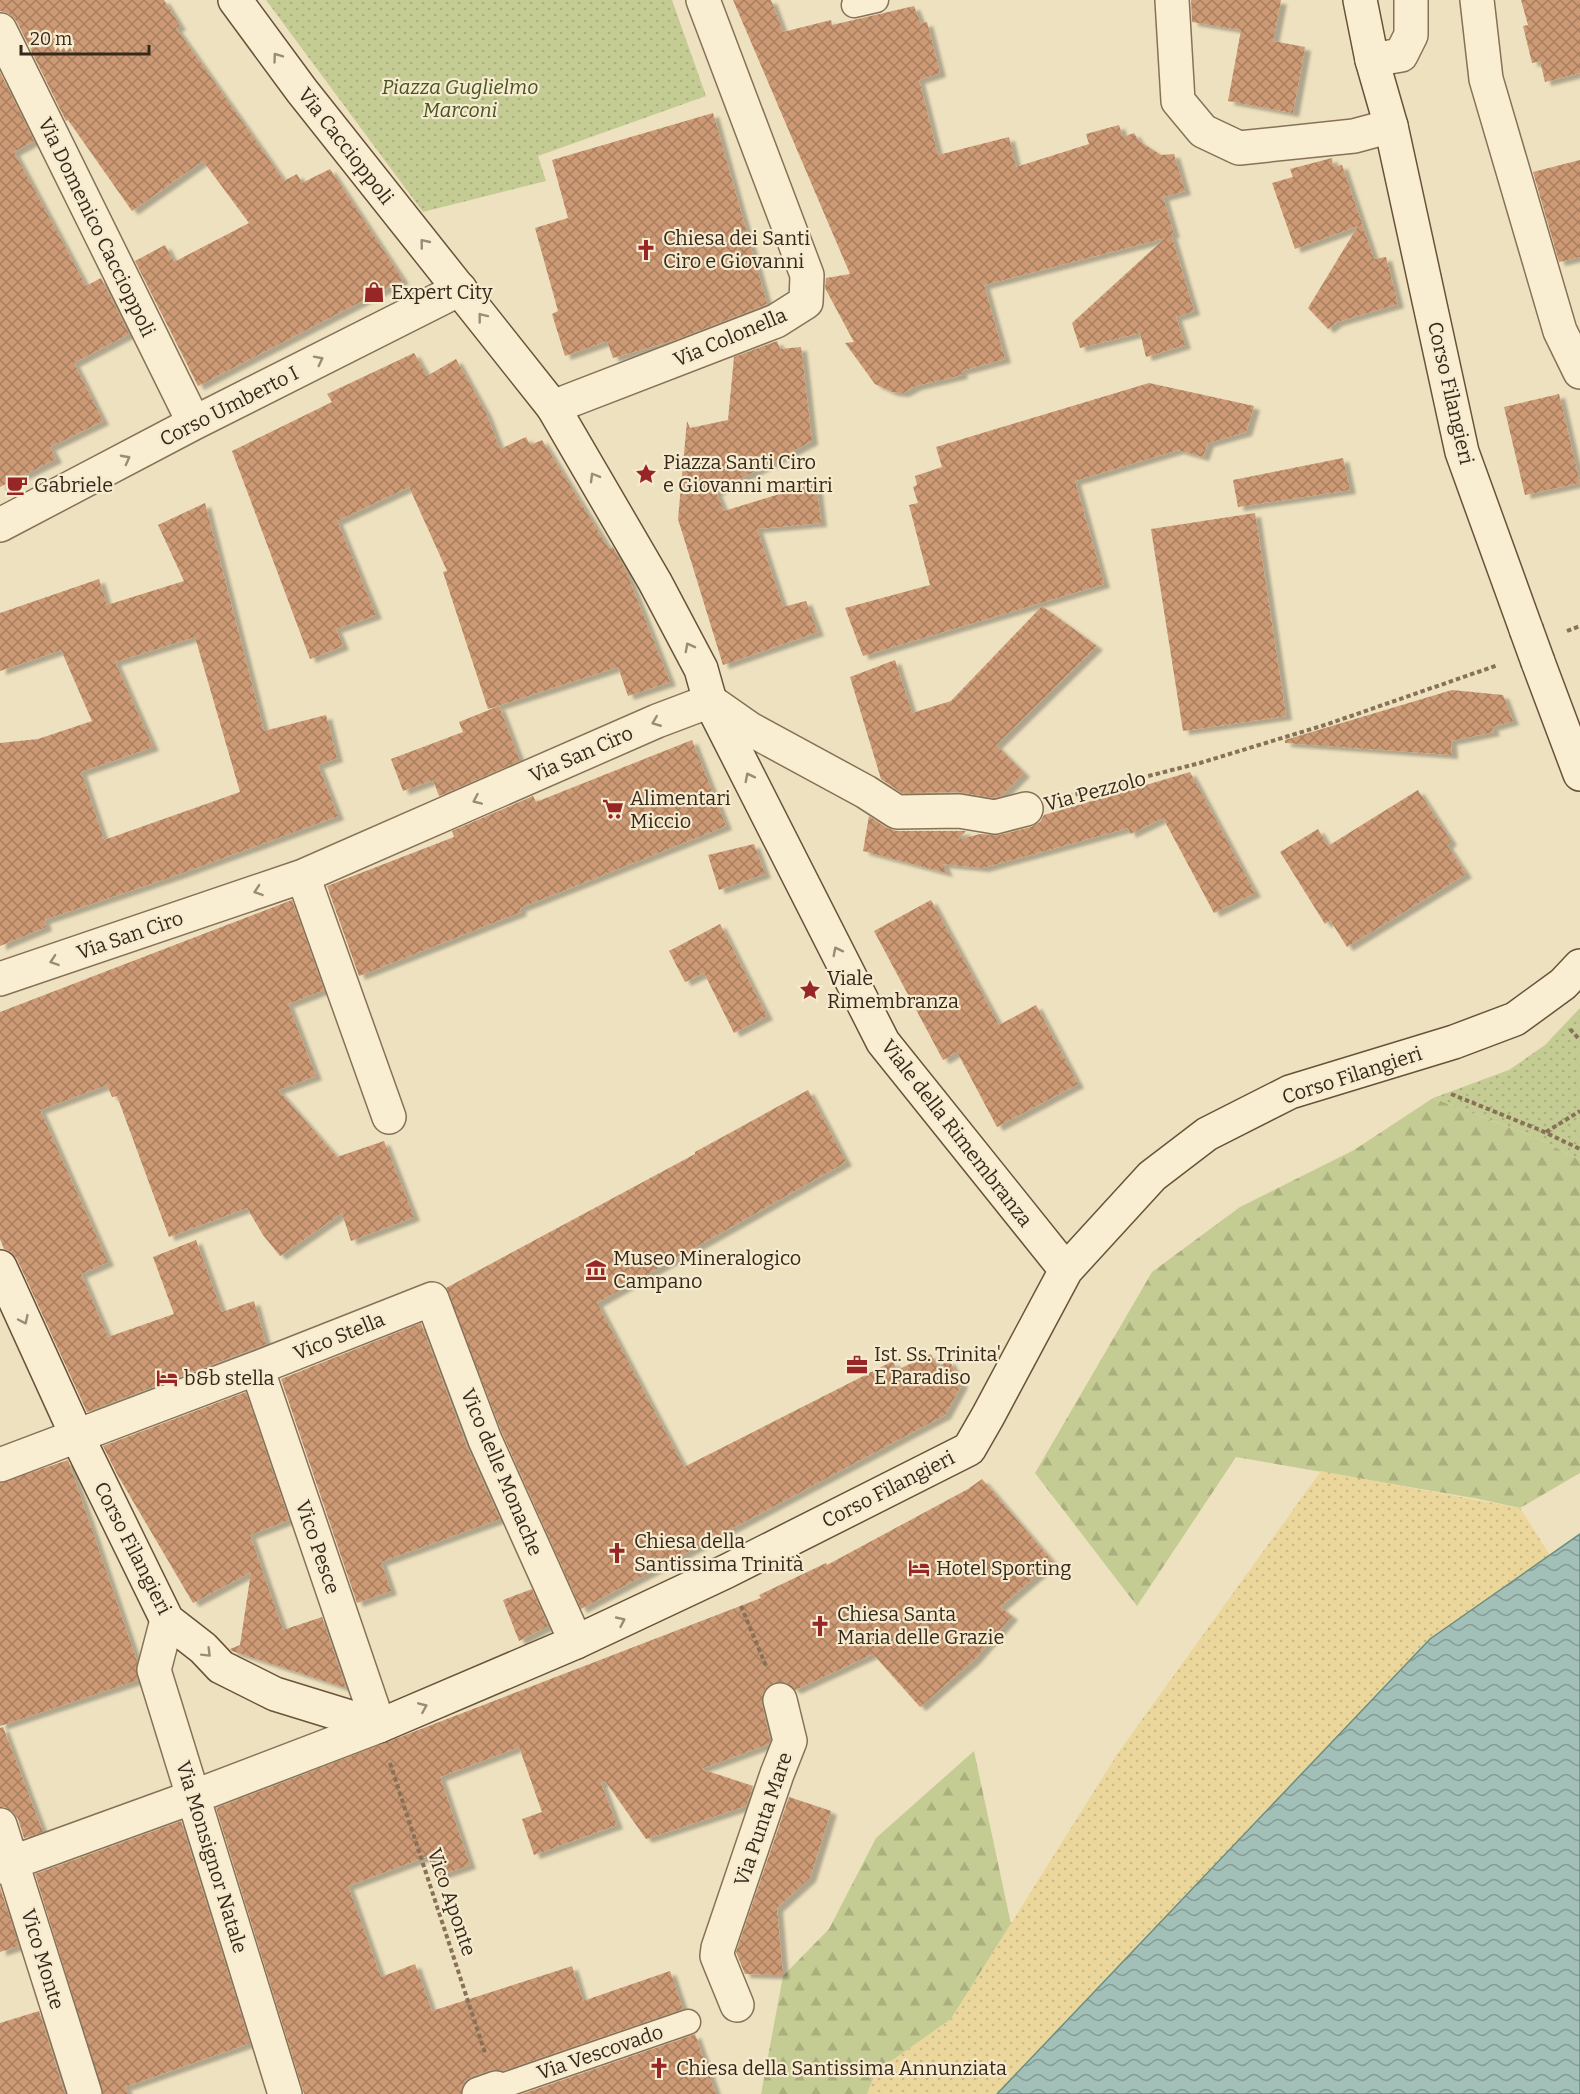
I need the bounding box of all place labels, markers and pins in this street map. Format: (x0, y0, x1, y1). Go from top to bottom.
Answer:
place label: Chiesa dei Santi Ciro e Giovanni (663, 226, 810, 273)
church icon: Chiesa dei Santi Ciro e Giovanni (634, 238, 658, 262)
shop icon: Expert City (362, 280, 386, 304)
place label: Expert City (391, 280, 493, 304)
place label: Piazza Santi Ciro e Giovanni martiri (663, 450, 833, 497)
place icon: Piazza Santi Ciro e Giovanni martiri (634, 462, 658, 486)
cafe icon: Gabriele (5, 473, 29, 497)
place label: Gabriele (34, 473, 113, 497)
place label: Alimentari Miccio (630, 786, 731, 833)
supermarket icon: Alimentari Miccio (601, 797, 625, 821)
place label: Viale Rimembranza (827, 966, 959, 1013)
place icon: Viale Rimembranza (798, 978, 822, 1002)
place label: Museo Mineralogico Campano (613, 1246, 801, 1293)
museum icon: Museo Mineralogico Campano (584, 1258, 608, 1282)
place label: Ist. Ss. Trinita' E Paradiso (874, 1342, 1001, 1389)
office icon: Ist. Ss. Trinita' E Paradiso (845, 1353, 869, 1377)
hotel icon: b&b stella (155, 1366, 179, 1390)
place label: b&b stella (184, 1366, 274, 1390)
place label: Chiesa della Santissima Trinità (634, 1529, 804, 1576)
church icon: Chiesa della Santissima Trinità (605, 1541, 629, 1565)
hotel icon: Hotel Sporting (907, 1556, 931, 1580)
place label: Hotel Sporting (936, 1556, 1071, 1580)
place label: Chiesa Santa Maria delle Grazie (837, 1602, 1004, 1649)
church icon: Chiesa Santa Maria delle Grazie (808, 1614, 832, 1638)
church icon: Chiesa della Santissima Annunziata (647, 2056, 671, 2080)
place label: Chiesa della Santissima Annunziata (676, 2056, 1007, 2080)

